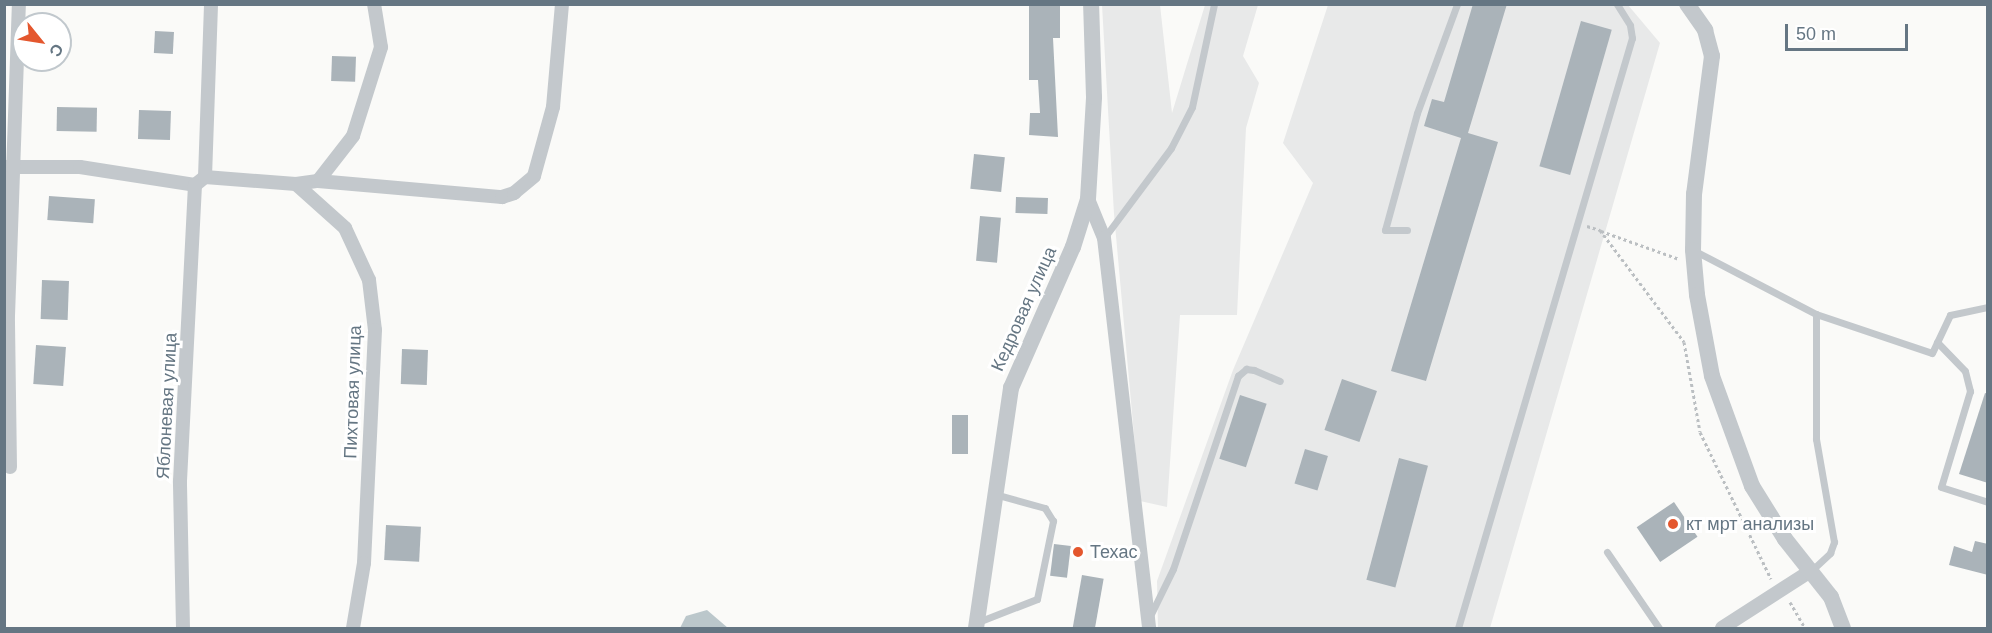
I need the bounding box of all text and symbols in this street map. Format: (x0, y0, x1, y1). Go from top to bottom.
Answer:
north arrow (12, 12, 72, 72)
scale bar (1788, 12, 1911, 50)
text: 50 m (1796, 24, 1836, 44)
text: С (46, 41, 67, 60)
street label: Кедровая улица (987, 243, 1061, 375)
street label: Пихтовая улица (340, 325, 366, 459)
street label: Яблоневая улица (152, 332, 182, 480)
place label: кт мрт анализы (1686, 513, 1814, 535)
marker: кт мрт анализы (1664, 515, 1682, 533)
place label: Техас (1090, 541, 1137, 563)
marker: Техас (1071, 545, 1085, 559)

